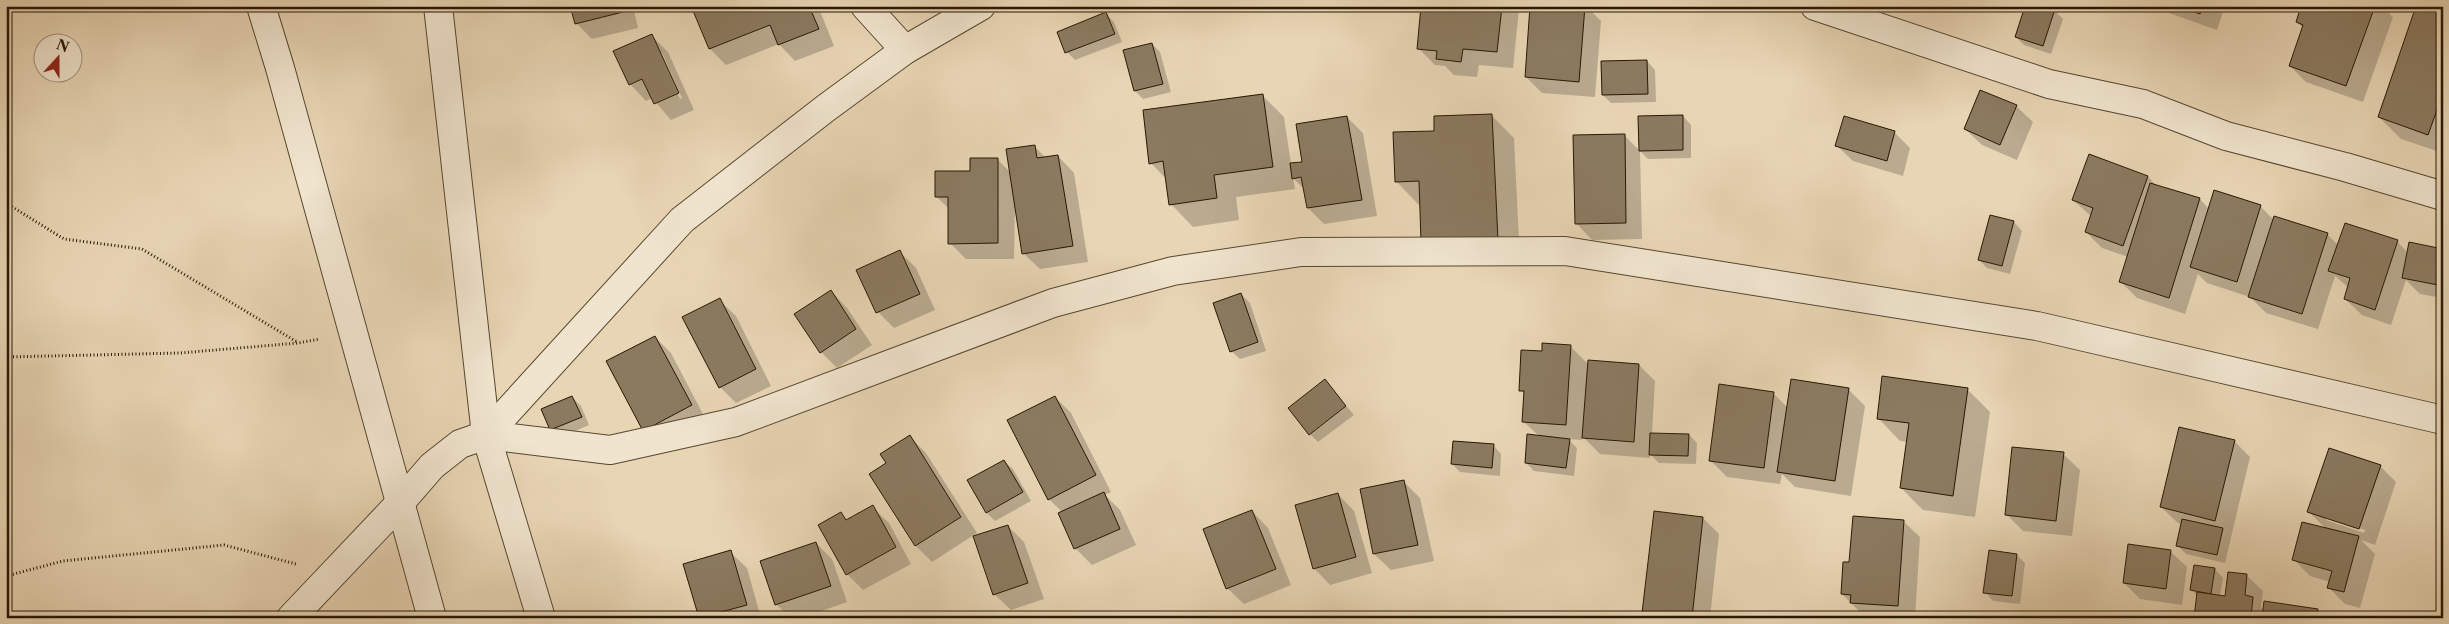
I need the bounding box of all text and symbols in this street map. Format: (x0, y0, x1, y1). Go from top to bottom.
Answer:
north arrow (32, 32, 82, 82)
text: N (54, 35, 72, 56)

